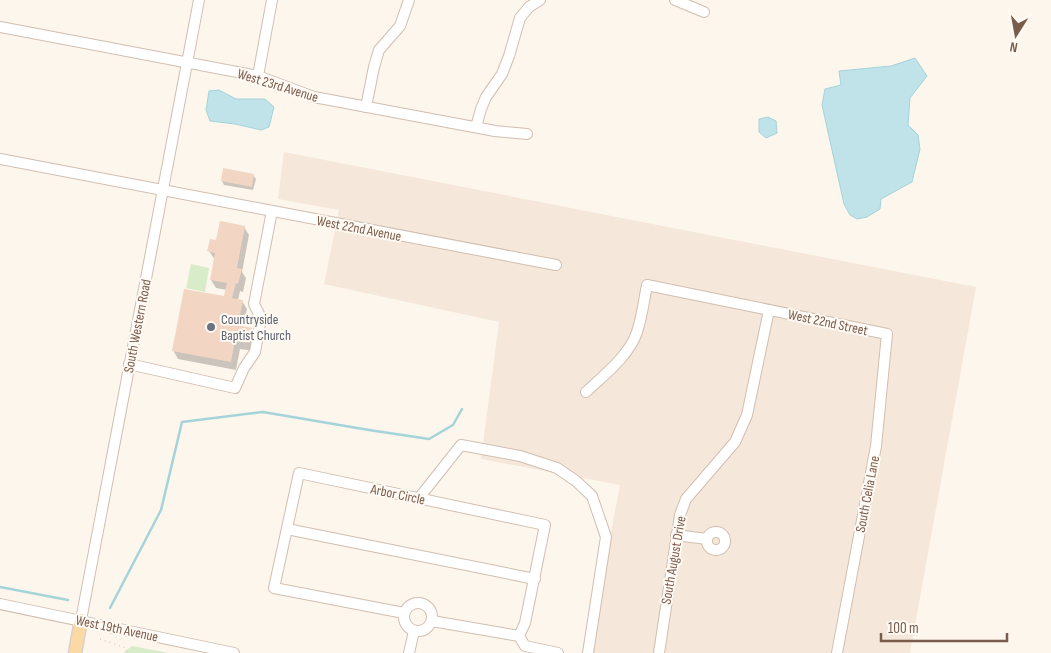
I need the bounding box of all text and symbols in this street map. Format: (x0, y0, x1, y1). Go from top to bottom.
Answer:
north arrow (991, 10, 1041, 60)
text: N (1008, 38, 1019, 56)
street label: West 23rd Avenue (235, 65, 320, 106)
street label: West 22nd Avenue (315, 212, 403, 245)
street label: South Western Road (120, 278, 155, 374)
street label: West 22nd Street (786, 306, 869, 339)
place label: Countryside Baptist Church (221, 311, 291, 344)
marker: Countryside Baptist Church (205, 321, 217, 333)
street label: South Celia Lane (852, 454, 883, 534)
street label: Arbor Circle (368, 480, 427, 509)
street label: South August Drive (657, 515, 690, 606)
scale bar (881, 610, 1007, 642)
street label: West 19th Avenue (74, 611, 160, 646)
text: 100 m (888, 619, 919, 638)

